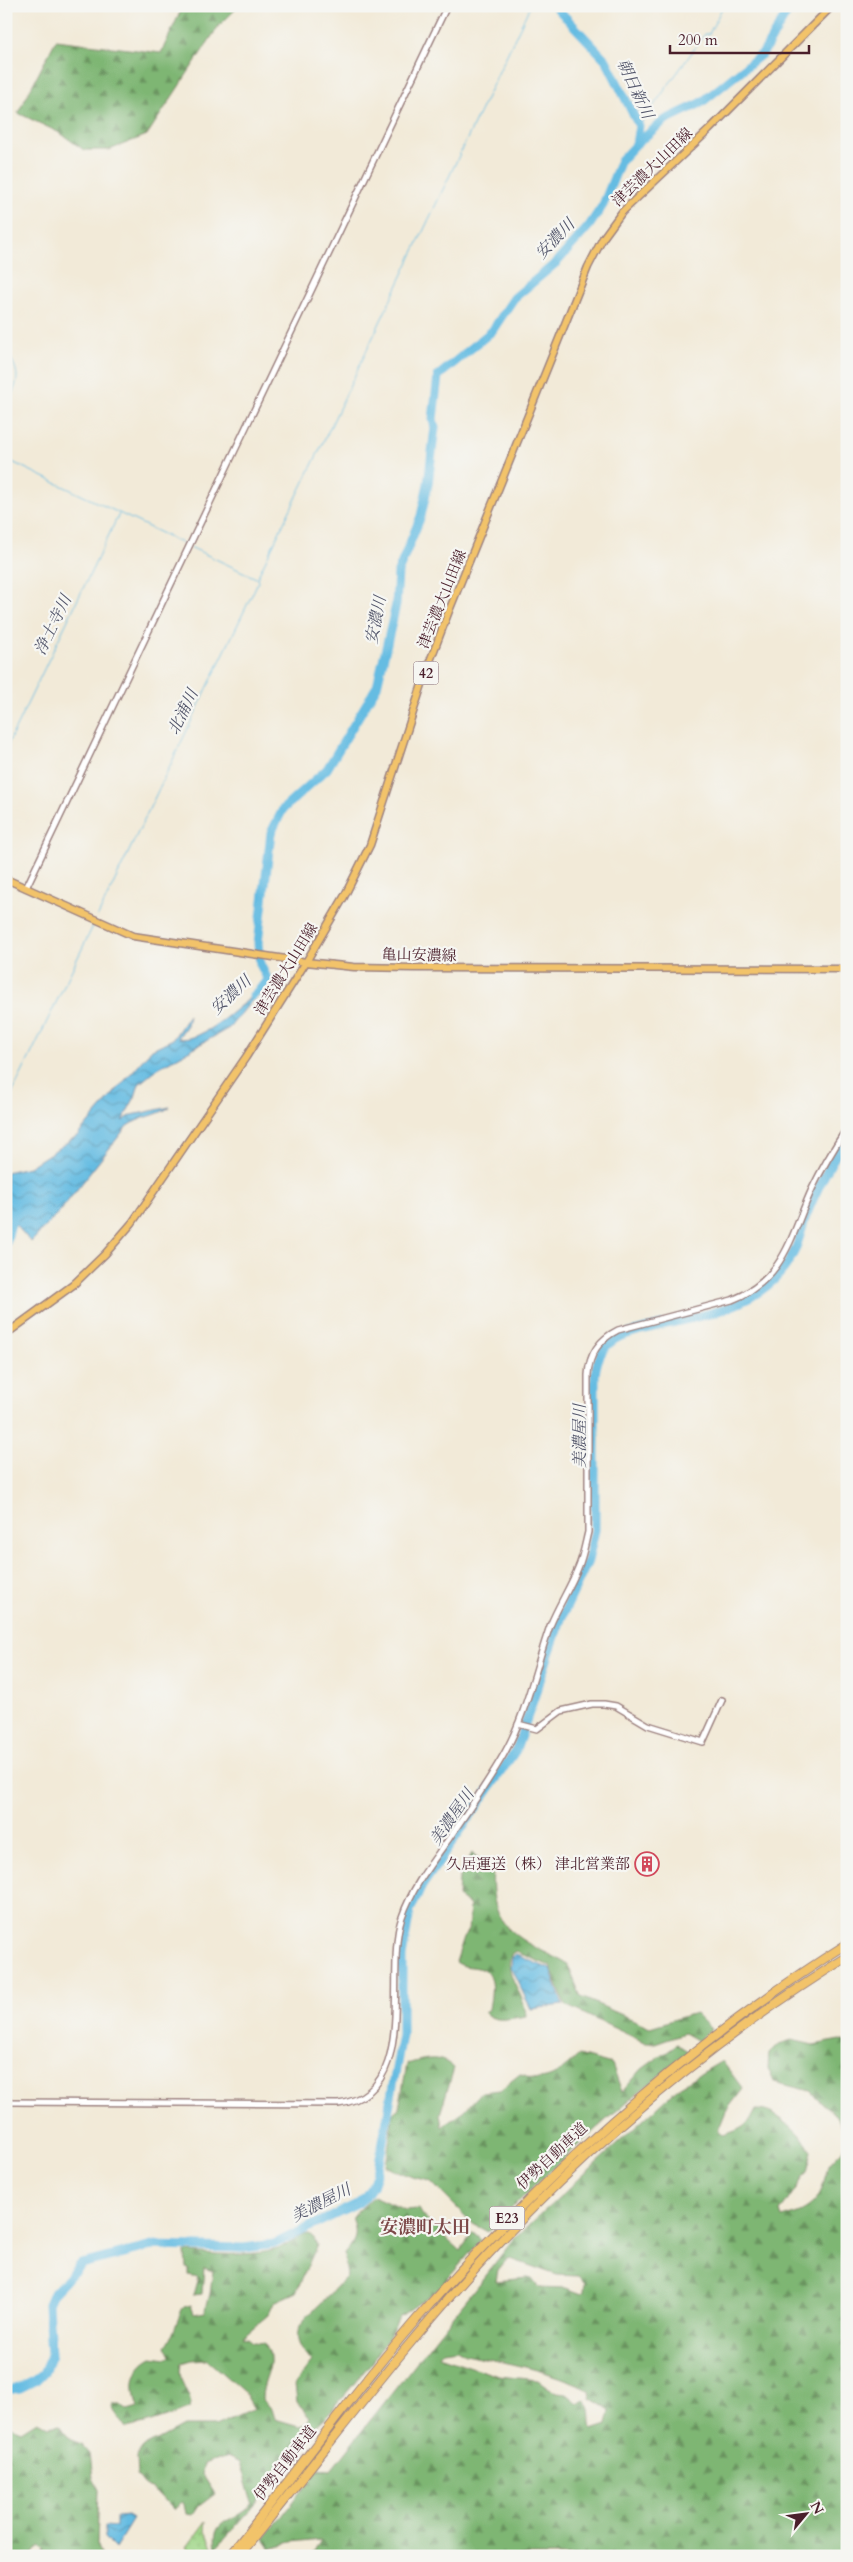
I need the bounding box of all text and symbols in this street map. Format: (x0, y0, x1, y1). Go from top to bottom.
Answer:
scale bar (670, 22, 809, 54)
text: 200 m (678, 30, 718, 50)
water label: 朝日新川 (612, 55, 659, 124)
street label: 津芸濃大山田線 (607, 123, 697, 211)
water label: 安濃川 (530, 213, 581, 264)
street label: 津芸濃大山田線 (413, 547, 471, 651)
water label: 浄土寺川 (29, 590, 78, 659)
water label: 安濃川 (361, 592, 392, 646)
road number: 42 (414, 661, 438, 684)
water label: 北浦川 (163, 684, 204, 738)
street label: 津芸濃大山田線 (250, 919, 322, 1019)
street label: 亀山安濃線 (381, 944, 457, 966)
water label: 安濃川 (206, 969, 258, 1019)
water label: 美濃屋川 (569, 1402, 591, 1468)
water label: 美濃屋川 (425, 1783, 481, 1850)
building icon: 久居運送（株） 津北営業部 (634, 1851, 660, 1877)
place label: 久居運送（株） 津北営業部 (446, 1854, 630, 1874)
street label: 伊勢自動車道 (512, 2118, 592, 2194)
water label: 美濃屋川 (287, 2178, 356, 2227)
road number: E23 (490, 2206, 524, 2230)
district label: 安濃町太田 (380, 2215, 470, 2240)
street label: 伊勢自動車道 (249, 2421, 321, 2505)
north arrow (780, 2490, 830, 2540)
text: N (806, 2498, 828, 2518)

